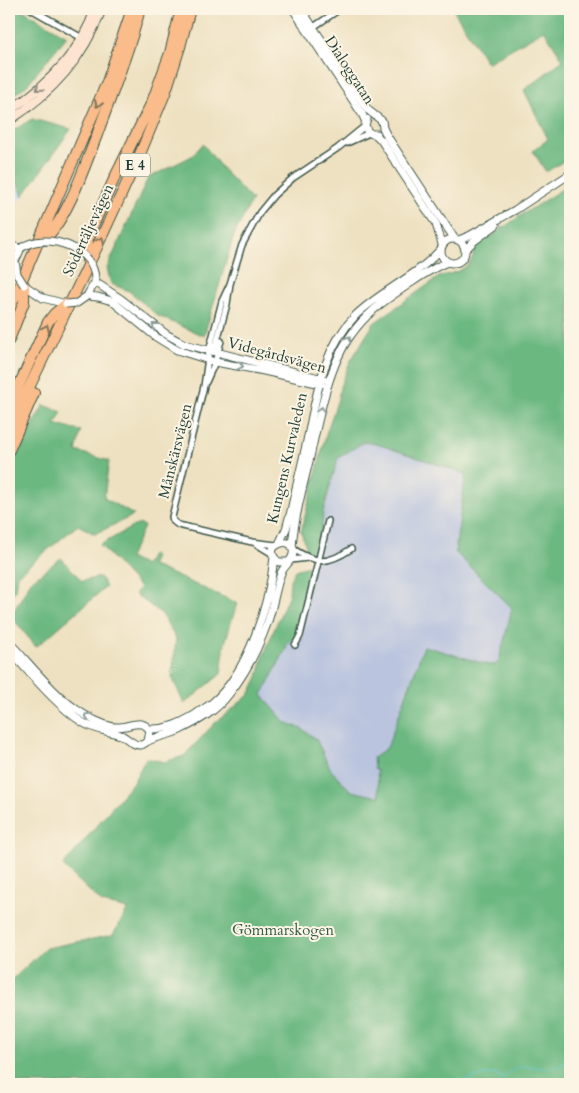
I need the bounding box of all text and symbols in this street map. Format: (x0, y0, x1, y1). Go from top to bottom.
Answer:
street label: Dialoggatan (320, 32, 380, 108)
one-way arrow (36, 82, 45, 91)
one-way arrow (94, 99, 105, 108)
road number: E 4 (120, 154, 150, 176)
street label: Södertäljevägen (58, 180, 118, 280)
one-way arrow (94, 236, 105, 245)
one-way arrow (151, 322, 160, 331)
one-way arrow (40, 324, 50, 333)
street label: Videgårdsvägen (225, 332, 329, 378)
one-way arrow (342, 335, 351, 345)
one-way arrow (235, 361, 244, 371)
street label: Kungens Kurvaleden (262, 390, 312, 525)
street label: Månskärsvägen (154, 401, 197, 501)
one-way arrow (316, 406, 326, 414)
one-way arrow (84, 712, 93, 722)
park label: Gömmarskogen (232, 920, 335, 940)

